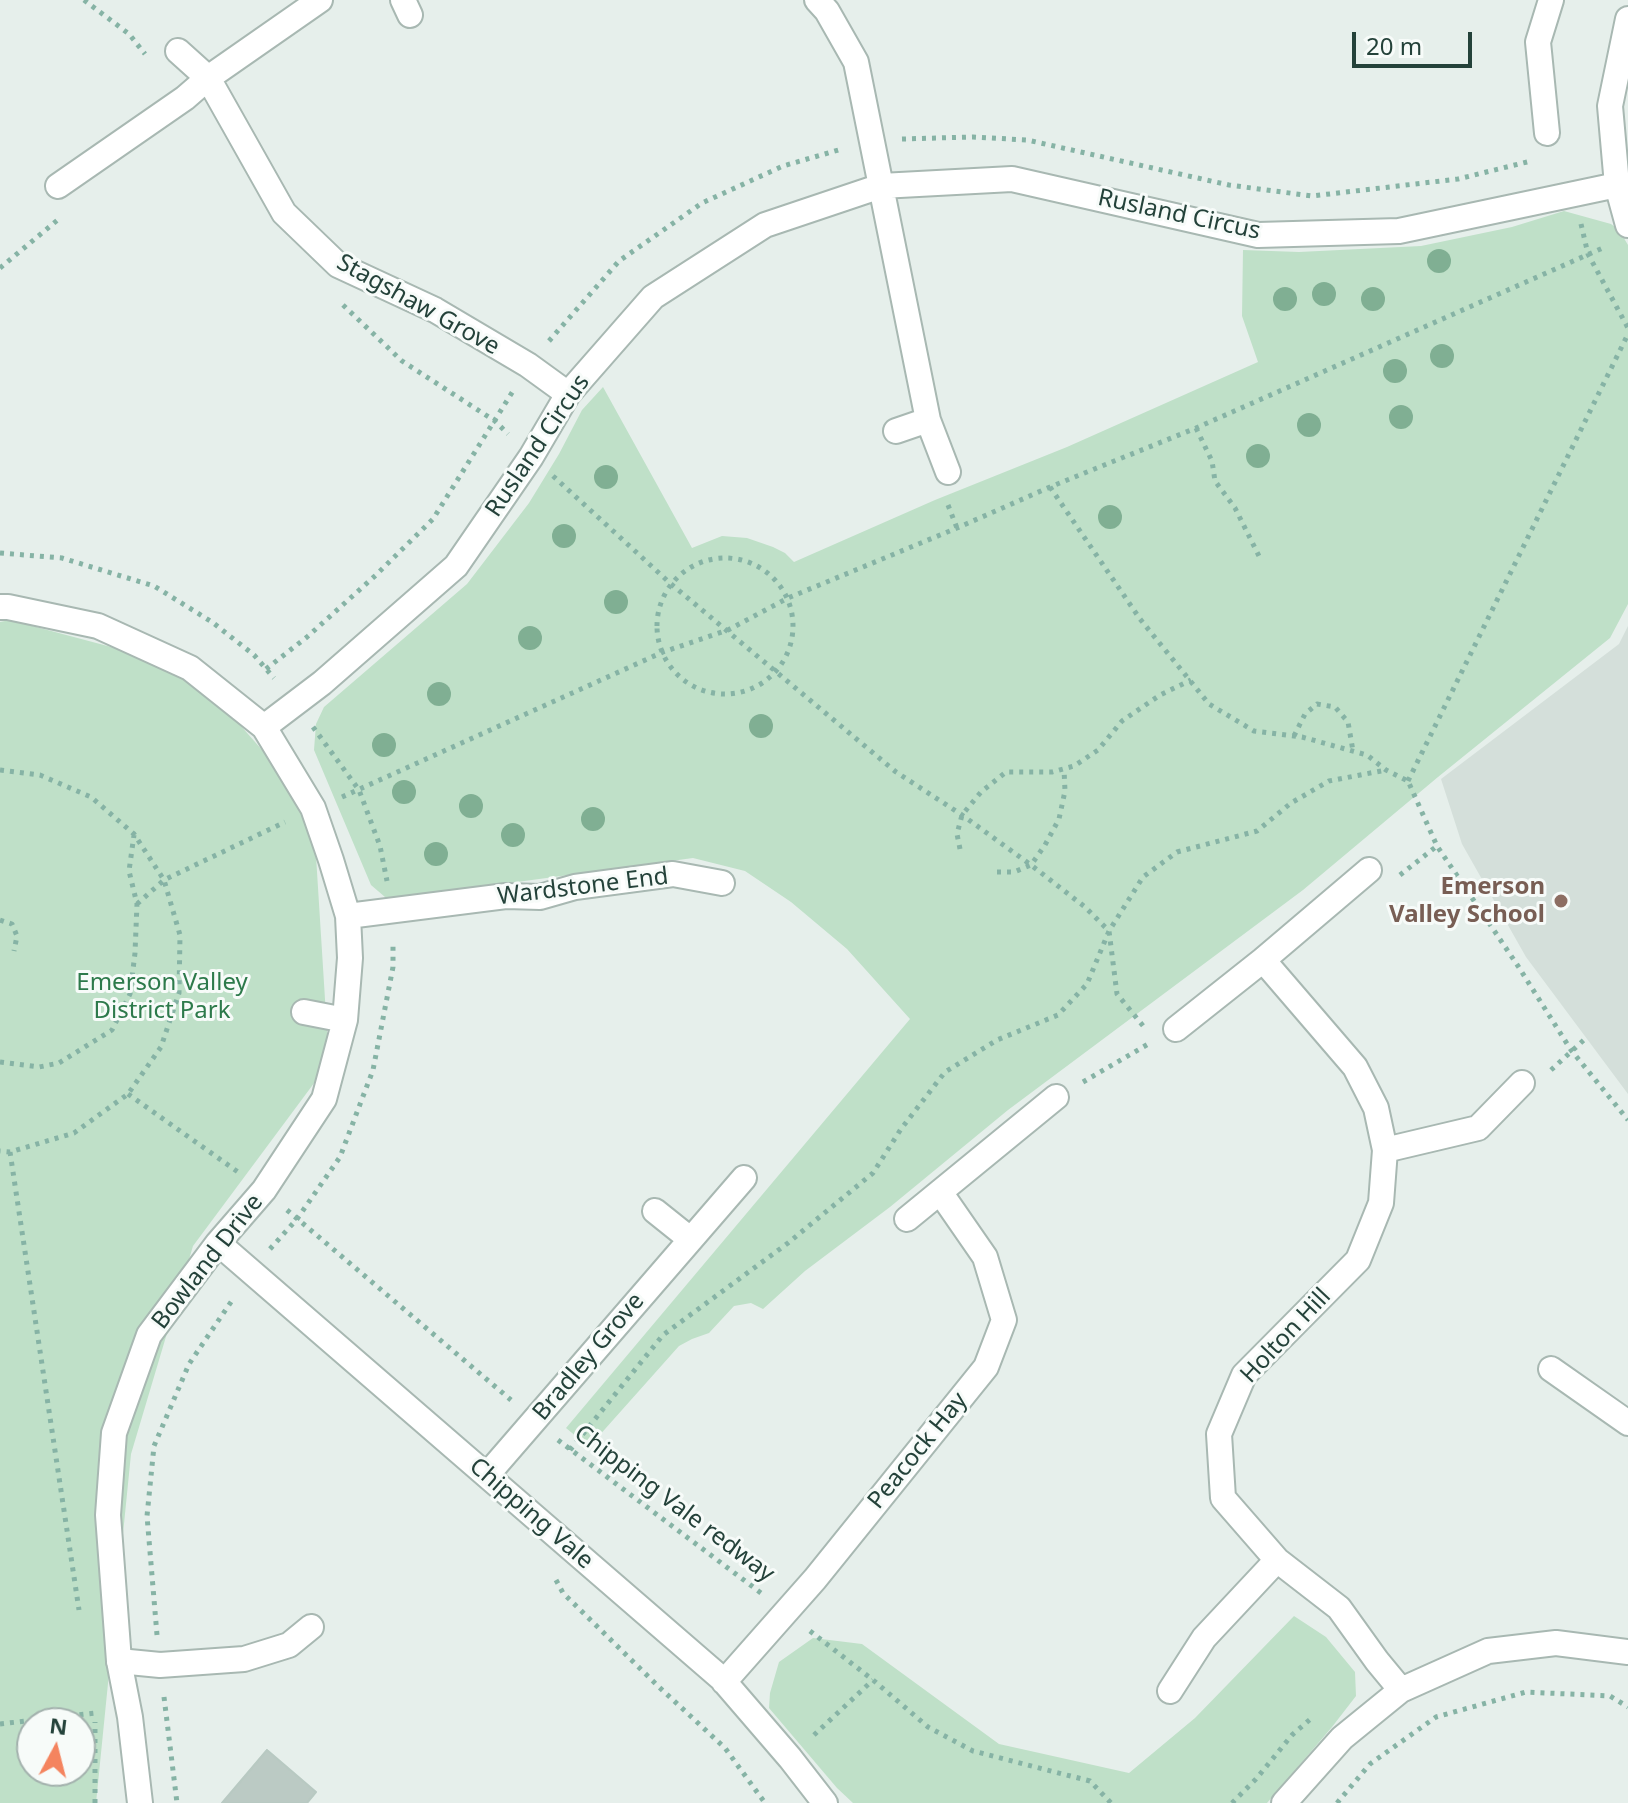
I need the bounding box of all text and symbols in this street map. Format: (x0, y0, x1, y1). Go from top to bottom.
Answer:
scale bar (1356, 16, 1476, 66)
text: 20 m (1366, 29, 1422, 62)
street label: Rusland Circus (1095, 184, 1263, 246)
street label: Stagshaw Grove (332, 248, 504, 362)
street label: Rusland Circus (480, 369, 596, 523)
street label: Wardstone End (496, 862, 670, 912)
place label: Emerson Valley School (1389, 873, 1545, 929)
marker: Emerson Valley School (1552, 892, 1570, 910)
park label: Emerson Valley District Park (76, 969, 248, 1025)
street label: Bowland Drive (146, 1189, 270, 1335)
street label: Holton Hill (1235, 1283, 1337, 1389)
street label: Bradley Grove (527, 1287, 651, 1427)
street label: Peacock Hay (862, 1387, 974, 1515)
street label: Chipping Vale redway (568, 1419, 780, 1589)
street label: Chipping Vale (463, 1452, 599, 1576)
north arrow (16, 1707, 96, 1787)
text: N (48, 1709, 69, 1741)

